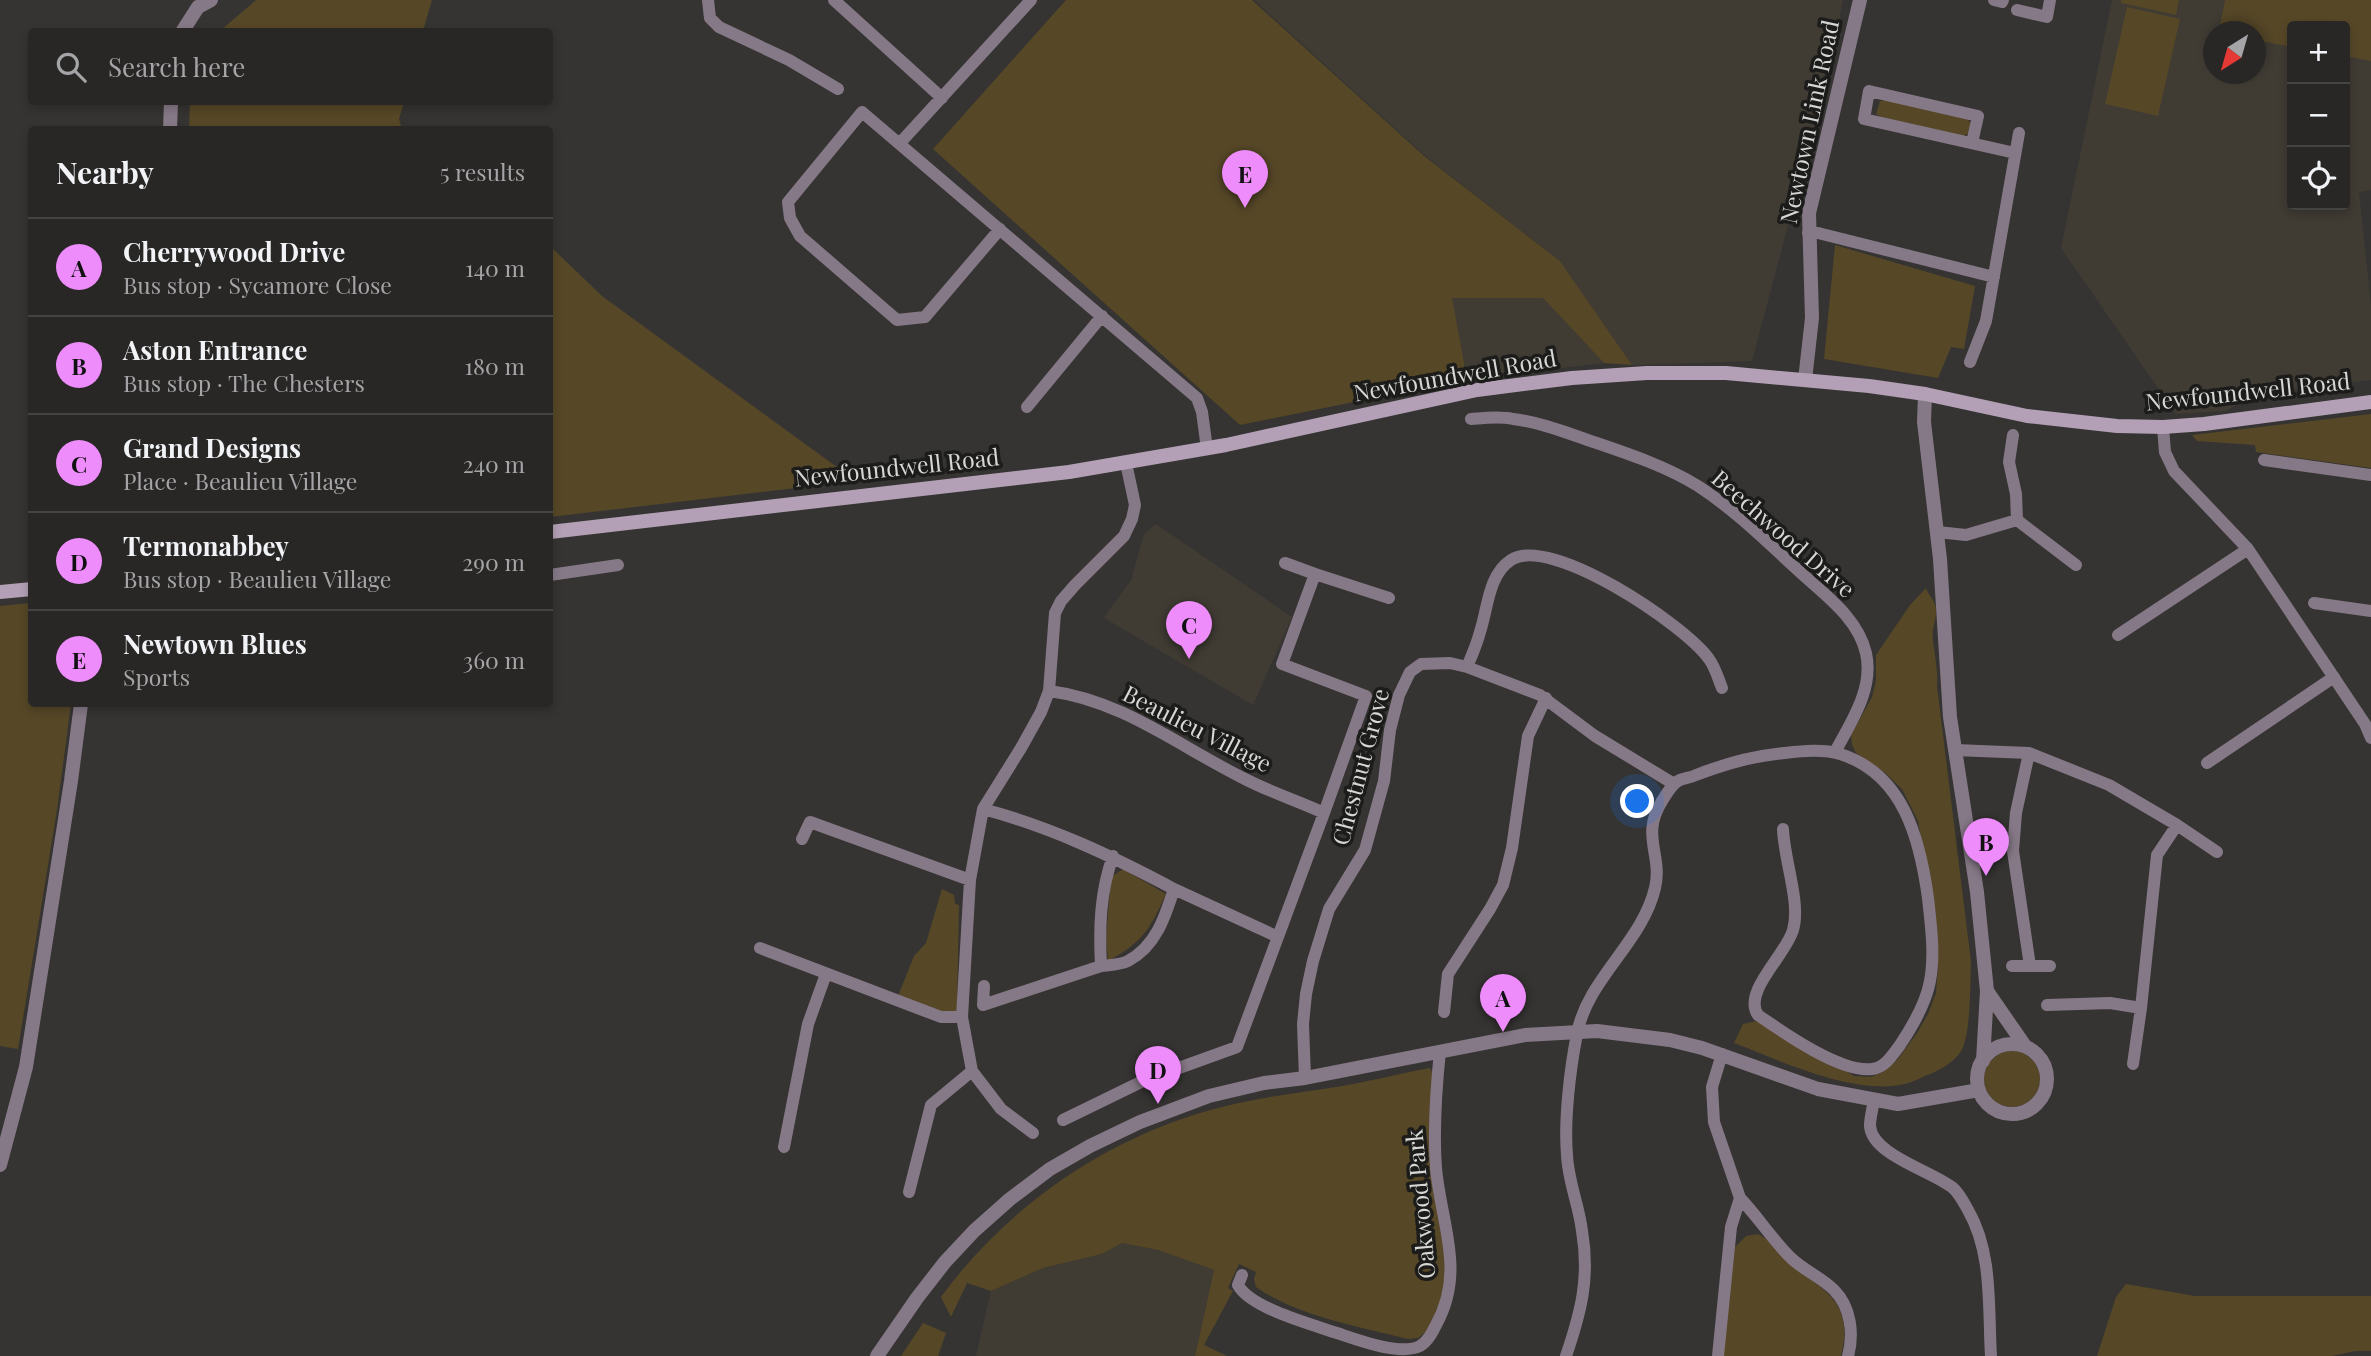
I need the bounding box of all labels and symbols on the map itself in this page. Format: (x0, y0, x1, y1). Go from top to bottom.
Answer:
street label: Newtown Link Road (1772, 17, 1845, 226)
north arrow (2203, 21, 2266, 84)
pin: E (1222, 150, 1268, 208)
street label: Newfoundwell Road (1351, 341, 1559, 408)
street label: Newfoundwell Road (2144, 364, 2352, 417)
street label: Newfoundwell Road (793, 440, 1001, 493)
street label: Beechwood Drive (1706, 462, 1862, 604)
pin: C (1166, 601, 1212, 659)
street label: Beaulieu Village (1118, 677, 1277, 778)
street label: Chestnut Grove (1324, 685, 1395, 848)
your location (1620, 784, 1654, 818)
pin: B (1963, 818, 2009, 876)
pin: A (1480, 974, 1526, 1032)
pin: D (1135, 1046, 1181, 1104)
street label: Oakwood Park (1397, 1128, 1441, 1280)

